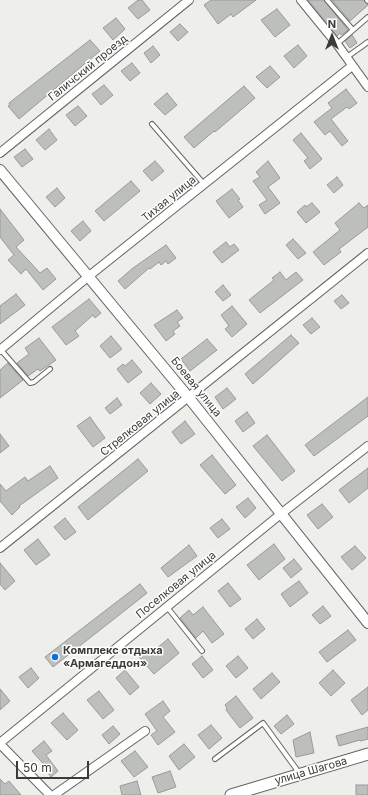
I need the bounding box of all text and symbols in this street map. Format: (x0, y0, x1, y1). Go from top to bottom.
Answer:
north arrow (312, 16, 352, 56)
text: N (328, 17, 336, 31)
street label: Галичский проезд (46, 32, 130, 104)
street label: Тихая улица (139, 173, 199, 225)
street label: Боевая улица (168, 354, 224, 420)
street label: Стрелковая улица (98, 387, 182, 459)
street label: Поселковая улица (133, 549, 219, 621)
place label: Комплекс отдыха «Армагеддон» (63, 644, 163, 670)
marker: Комплекс отдыха «Армагеддон» (50, 652, 60, 662)
scale bar (18, 753, 91, 779)
street label: улица Шагова (273, 754, 349, 788)
text: 50 m (23, 760, 52, 775)

